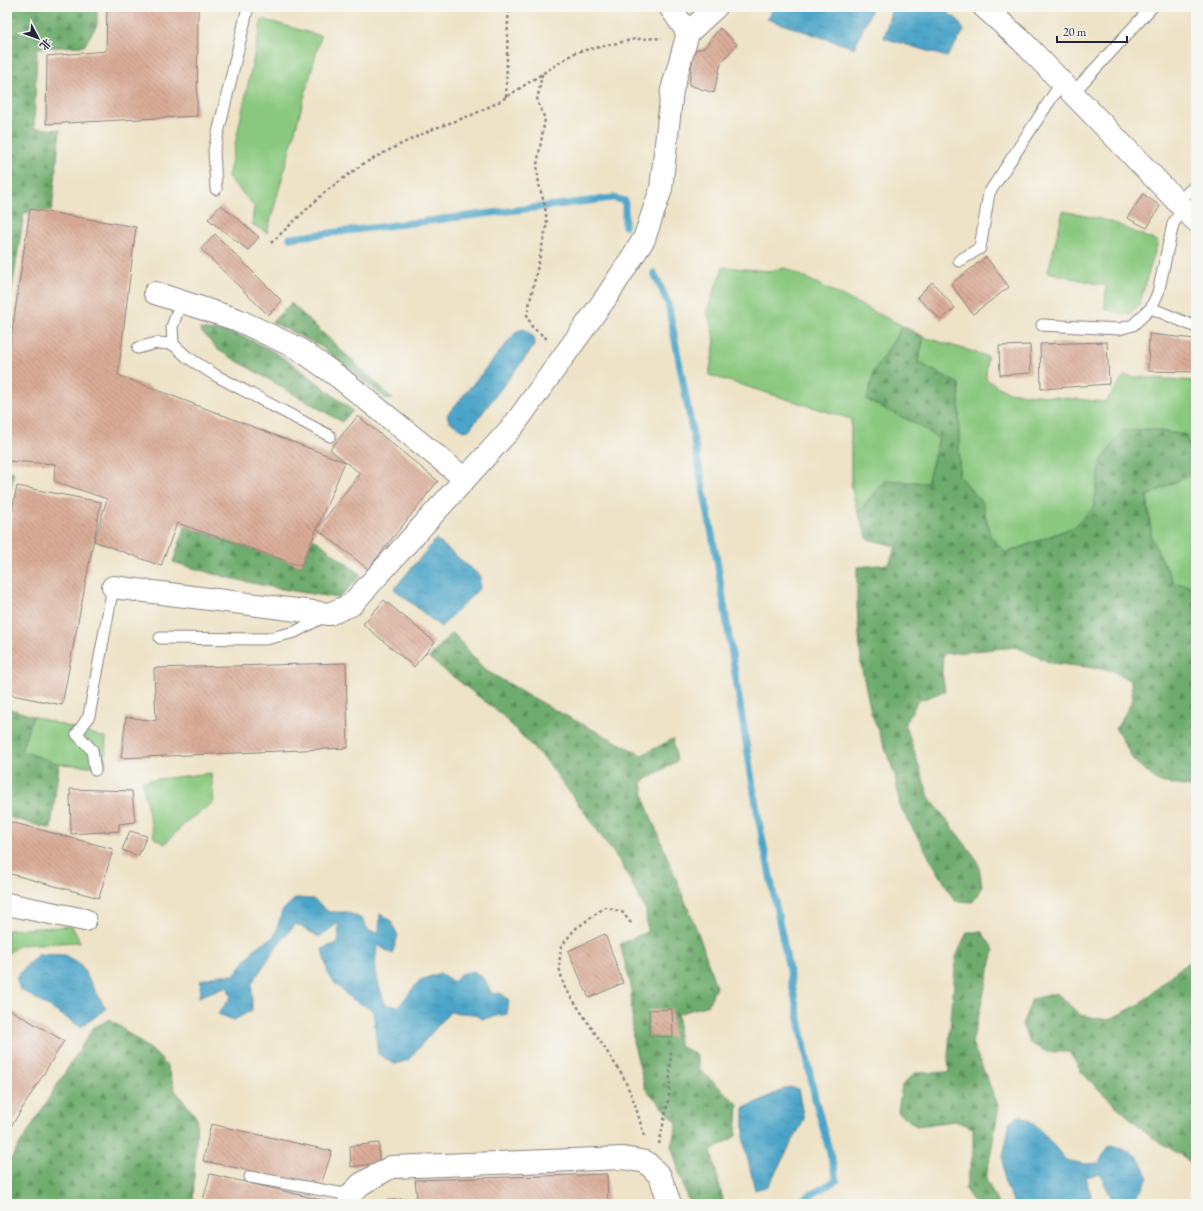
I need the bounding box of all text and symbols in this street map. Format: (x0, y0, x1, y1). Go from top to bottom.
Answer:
north arrow (18, 18, 58, 58)
scale bar (1057, 18, 1127, 44)
text: 20 m (1063, 24, 1087, 40)
text: 北 (37, 36, 54, 53)

